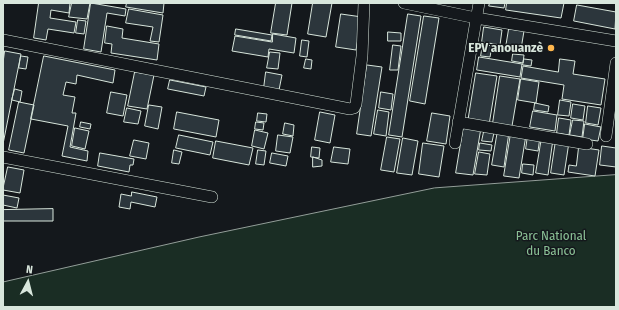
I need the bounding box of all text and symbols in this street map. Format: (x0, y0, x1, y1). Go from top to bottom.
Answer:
place label: EPV anouanzè (468, 40, 543, 56)
marker: EPV anouanzè (546, 43, 556, 53)
park label: Parc National du Banco (516, 228, 586, 259)
north arrow (8, 262, 48, 302)
text: N (25, 263, 34, 276)

